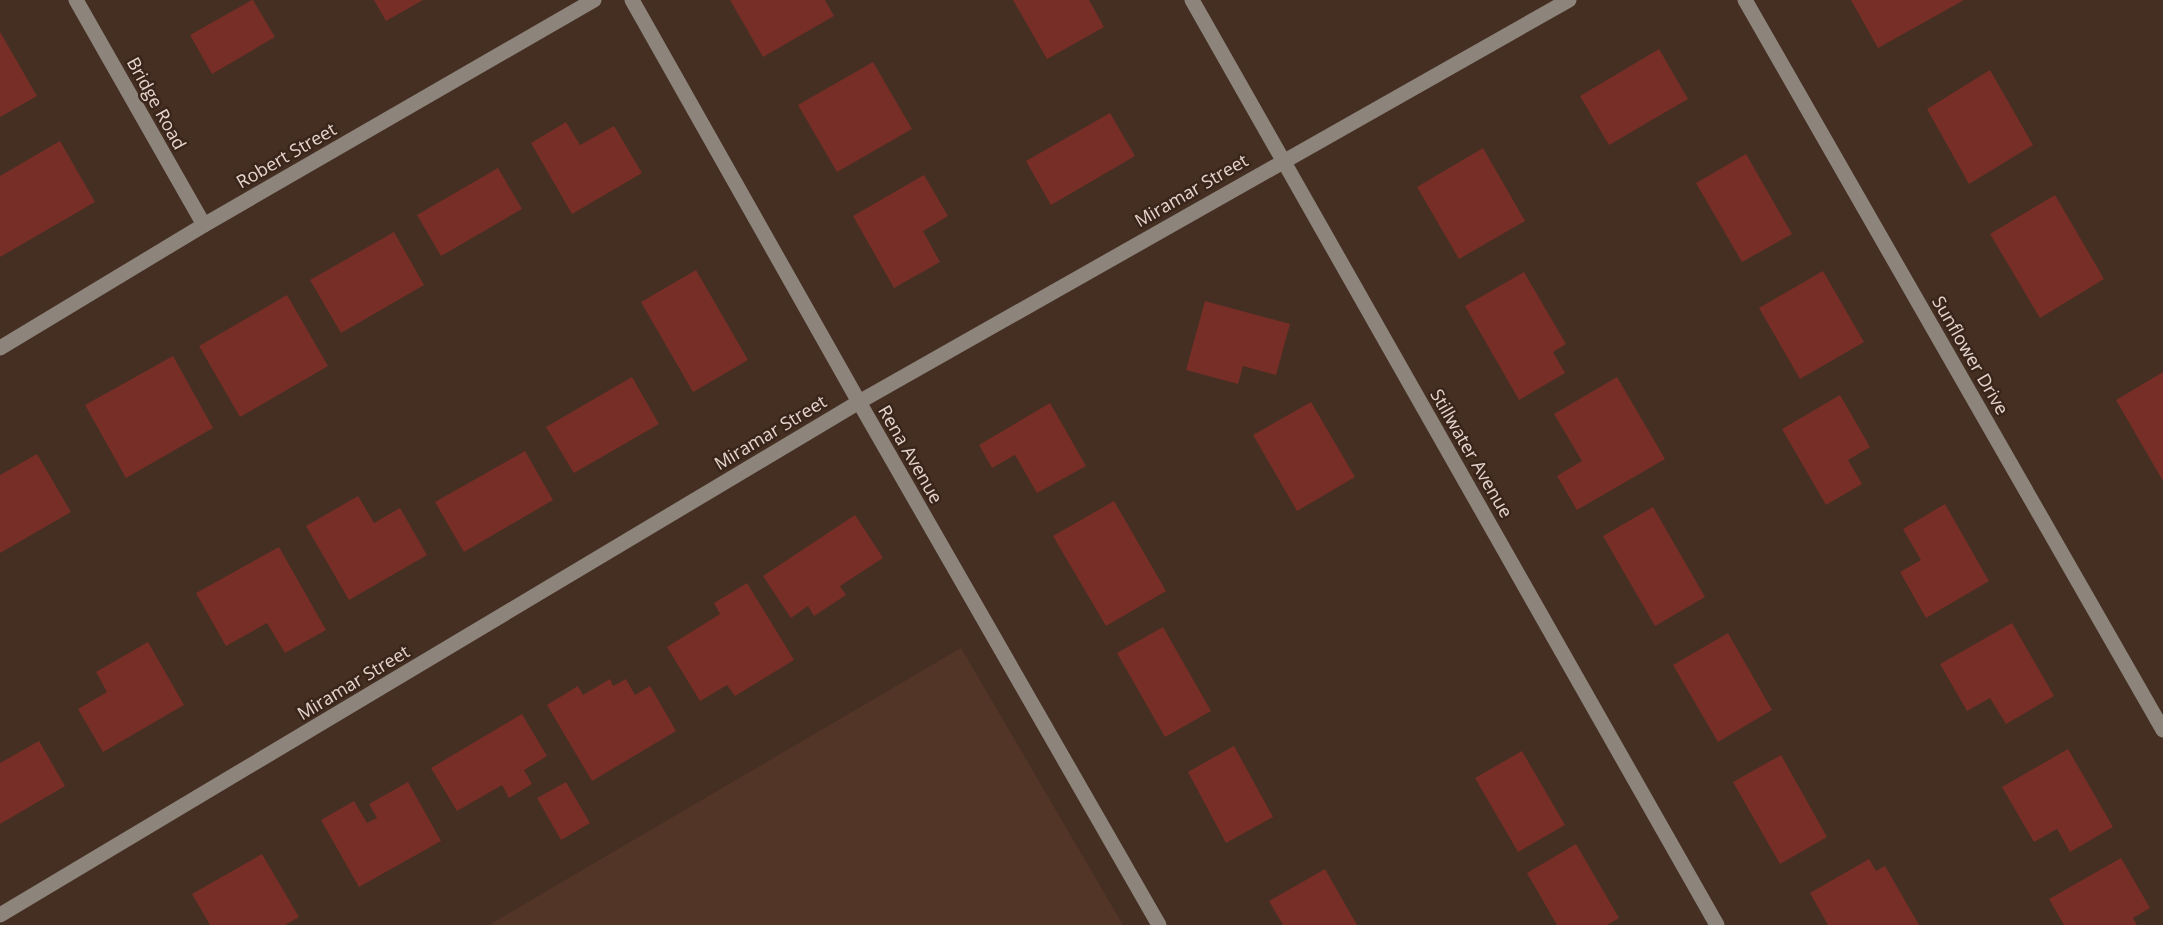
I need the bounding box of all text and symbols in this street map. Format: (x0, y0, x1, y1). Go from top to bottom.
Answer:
street label: Bridge Road (122, 53, 192, 153)
street label: Robert Street (232, 117, 340, 193)
street label: Miramar Street (1130, 148, 1252, 232)
street label: Sunflower Drive (1927, 291, 2015, 419)
street label: Stillwater Avenue (1425, 384, 1519, 522)
street label: Miramar Street (709, 389, 831, 475)
street label: Rena Avenue (873, 401, 949, 507)
street label: Miramar Street (292, 639, 414, 725)

